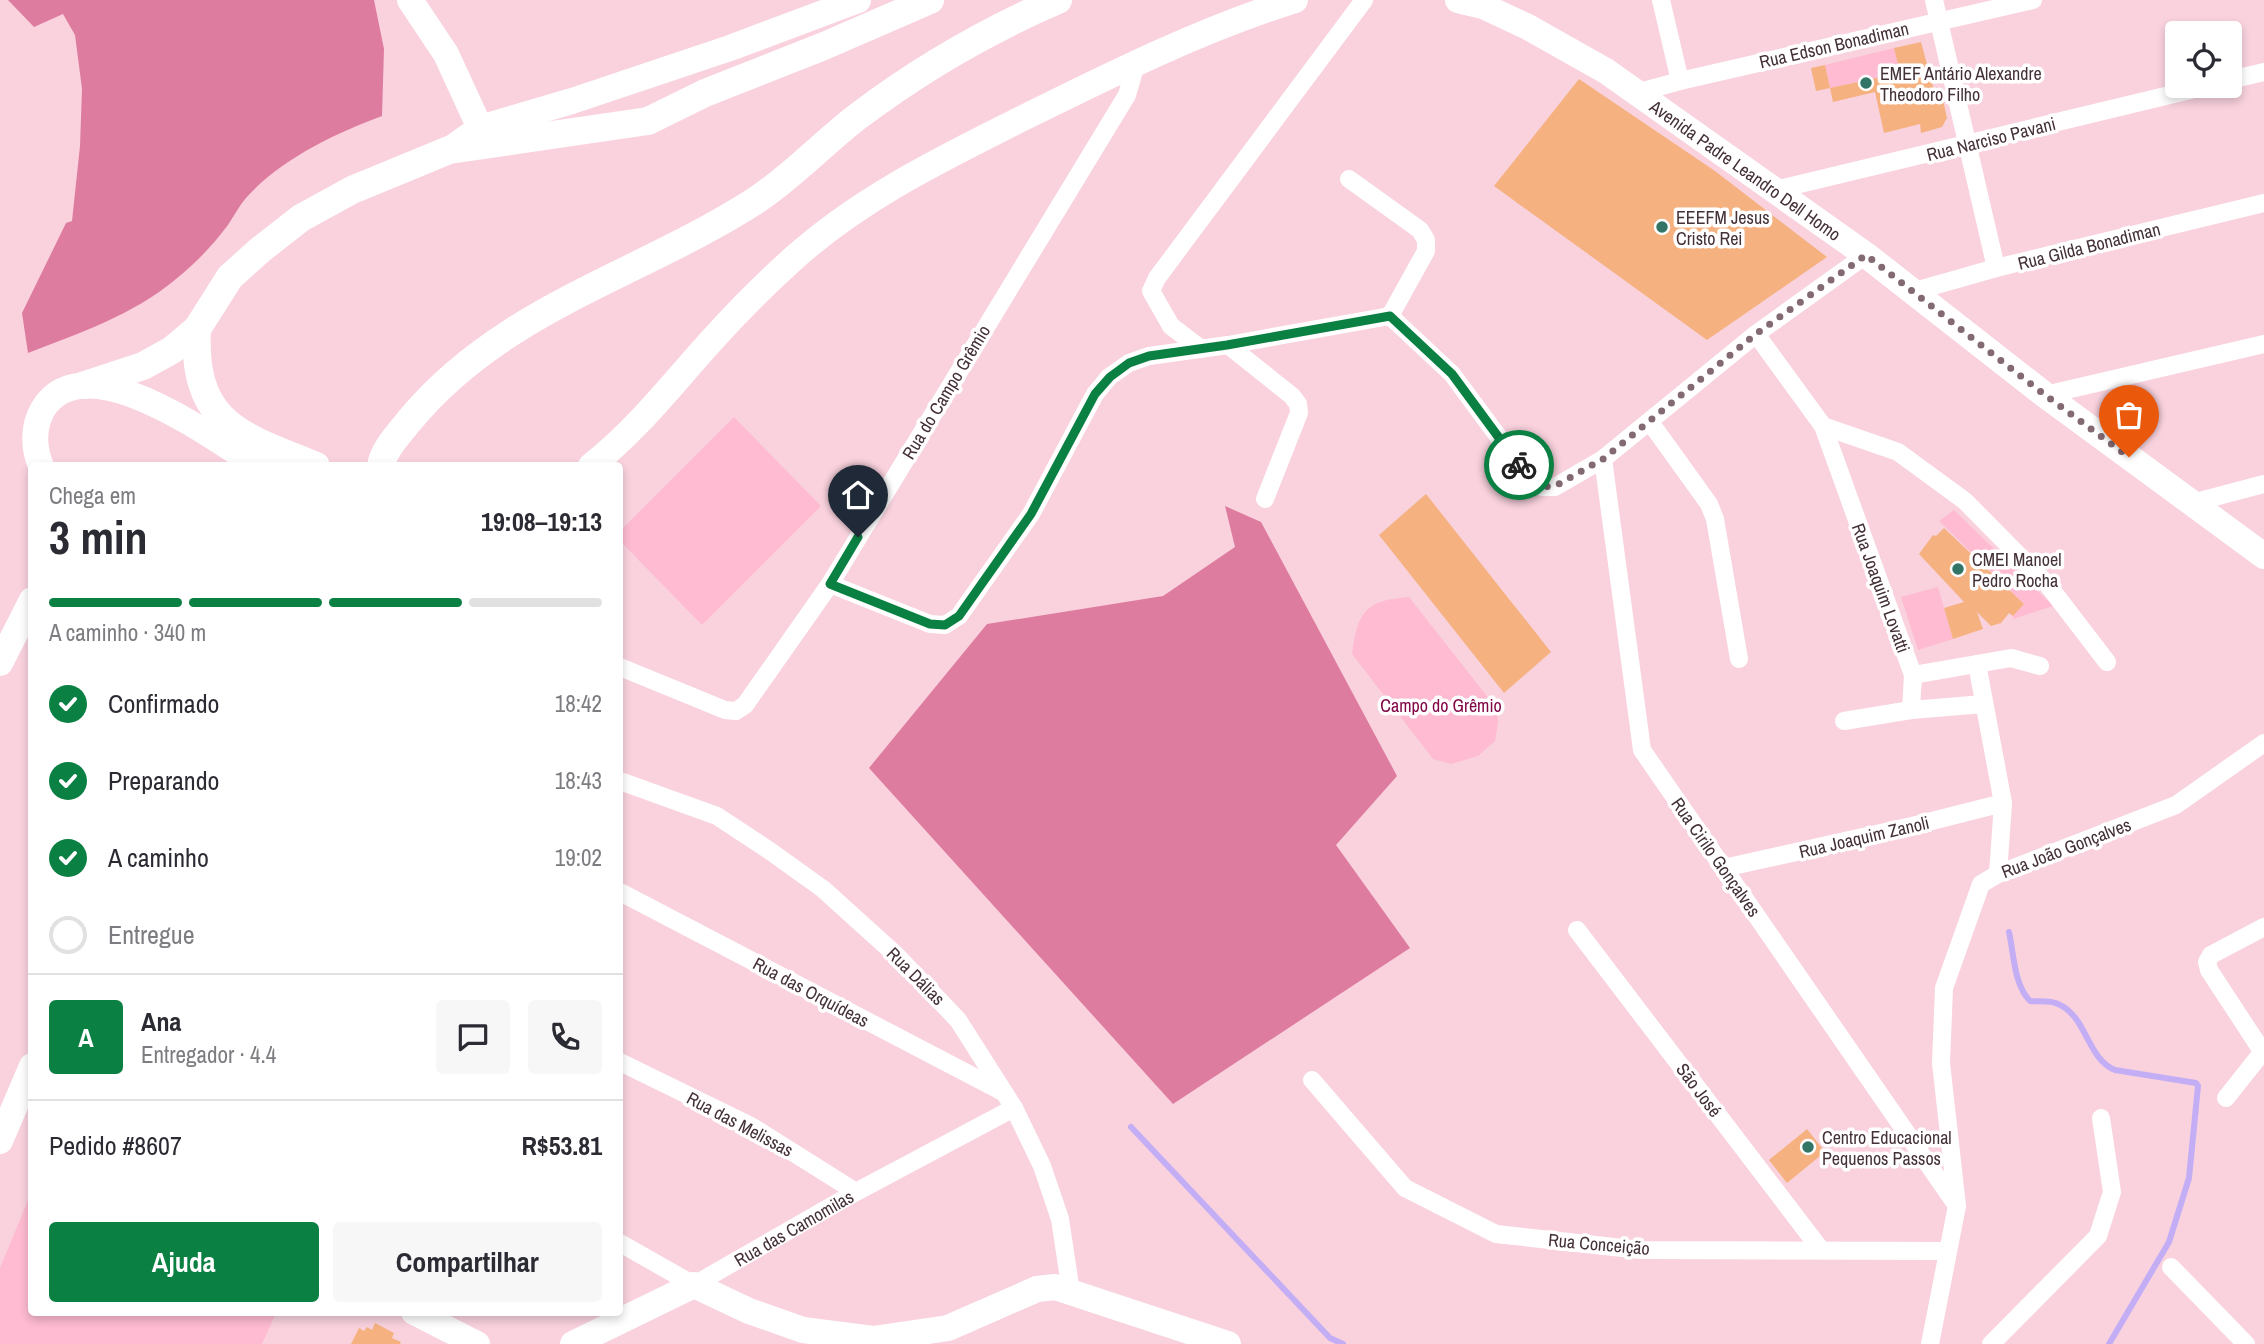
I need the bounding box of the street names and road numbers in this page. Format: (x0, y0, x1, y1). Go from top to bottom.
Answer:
street label: Rua Edson Bonadiman (1757, 16, 1911, 74)
street label: Avenida Padre Leandro Dell Homo (1644, 93, 1846, 246)
street label: Rua Narciso Pavani (1924, 111, 2058, 167)
street label: Rua Gilda Bonadiman (2015, 216, 2163, 276)
street label: Rua do Campo Grêmio (896, 320, 996, 464)
street label: Rua Joaquim Lovatti (1846, 520, 1916, 656)
street label: Rua Cirilo Gonçalves (1666, 792, 1766, 922)
street label: Rua Joaquim Zanoli (1796, 810, 1932, 864)
street label: Rua João Gonçalves (1998, 812, 2134, 884)
street label: Rua Dálias (881, 941, 951, 1011)
street label: Rua das Orquídeas (749, 951, 873, 1033)
street label: São José (1670, 1058, 1728, 1122)
street label: Rua das Melissas (682, 1085, 798, 1163)
street label: Rua das Camomilas (729, 1184, 858, 1272)
street label: Rua Conceição (1547, 1227, 1651, 1261)

